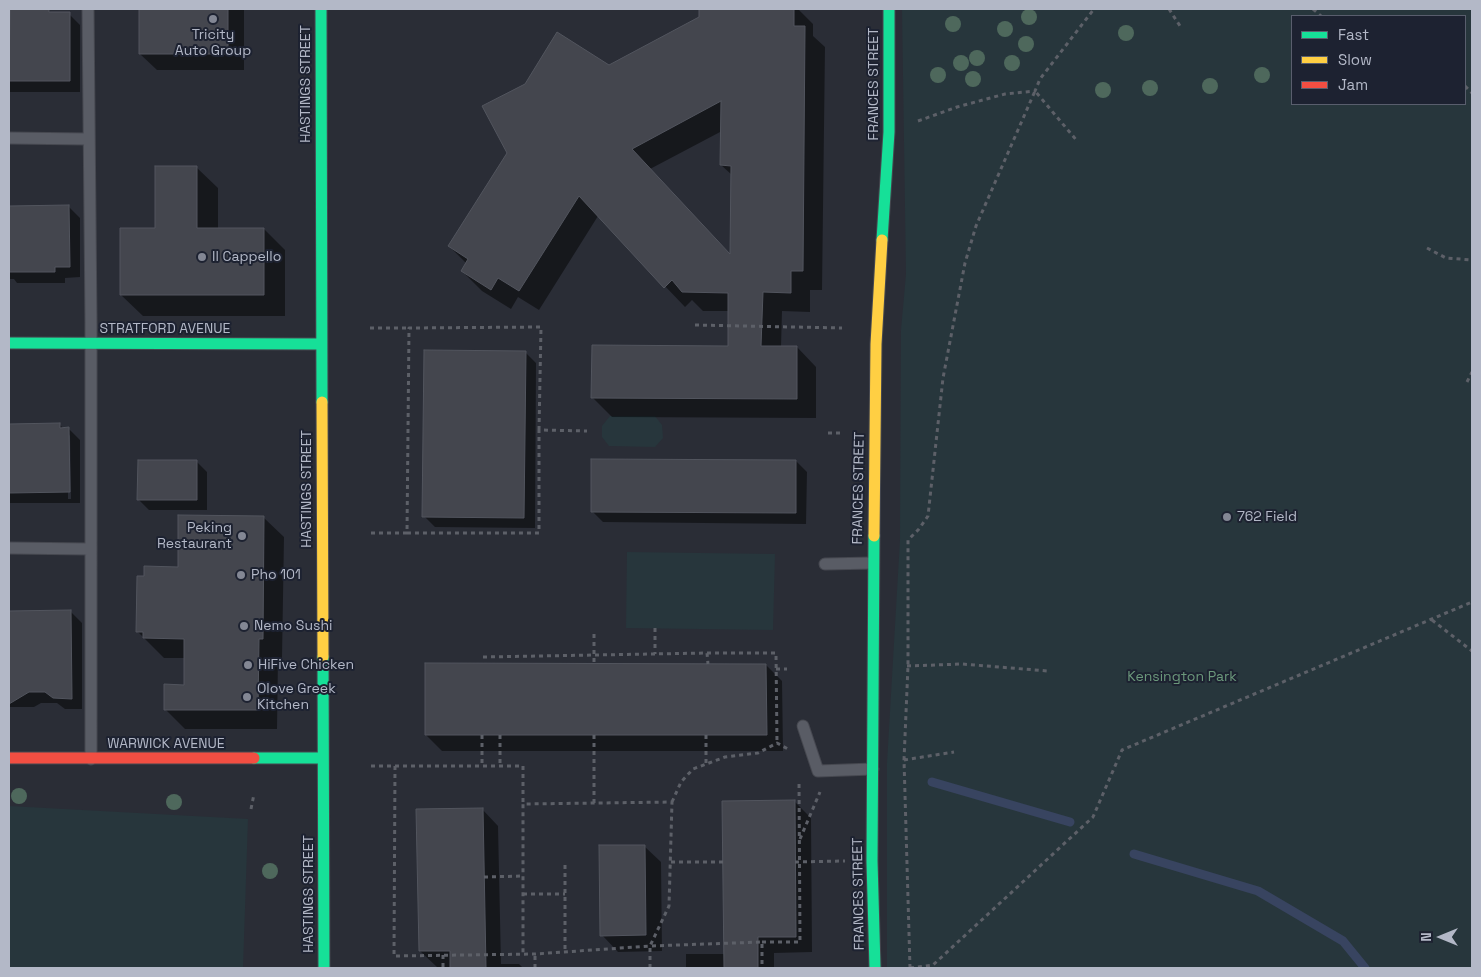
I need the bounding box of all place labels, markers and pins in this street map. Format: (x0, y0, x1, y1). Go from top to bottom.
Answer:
marker: Tricity Auto Group (207, 13, 219, 25)
place label: Tricity Auto Group (175, 27, 251, 59)
place label: Il Cappello (212, 249, 281, 265)
marker: Il Cappello (196, 251, 208, 263)
place label: 762 Field (1237, 509, 1297, 525)
marker: 762 Field (1221, 511, 1233, 523)
place label: Peking Restaurant (157, 520, 232, 552)
marker: Peking Restaurant (236, 530, 248, 542)
place label: Pho 101 (251, 567, 301, 583)
marker: Pho 101 (235, 569, 247, 581)
place label: Nemo Sushi (254, 618, 332, 634)
marker: Nemo Sushi (238, 620, 250, 632)
place label: HiFive Chicken (258, 657, 354, 673)
marker: HiFive Chicken (242, 659, 254, 671)
place label: Olove Greek Kitchen (257, 681, 336, 714)
marker: Olove Greek Kitchen (241, 691, 253, 703)

